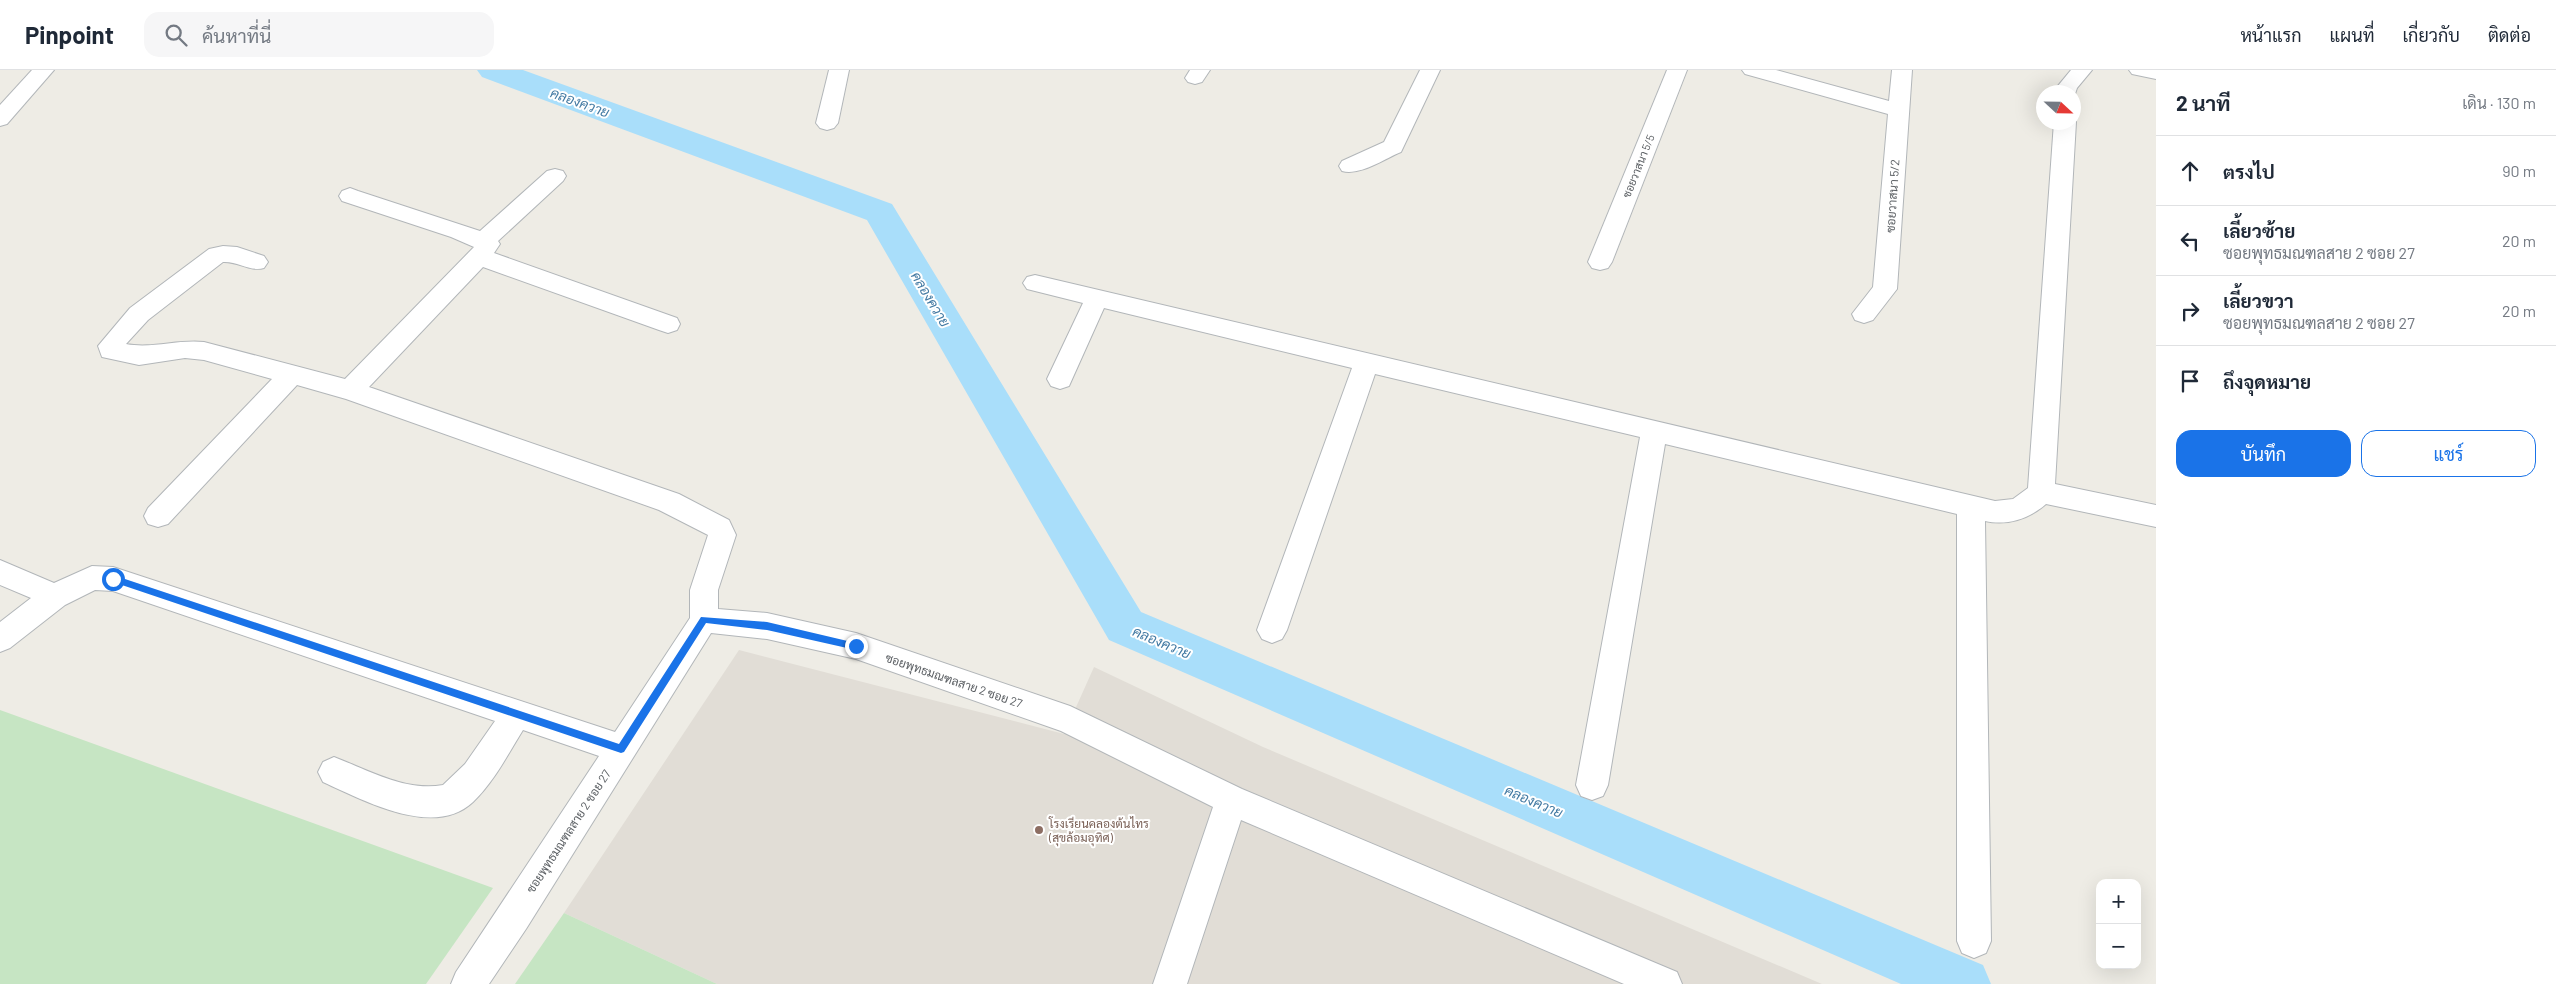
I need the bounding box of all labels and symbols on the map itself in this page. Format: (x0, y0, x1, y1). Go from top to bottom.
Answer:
water label: คลองควาย (548, 83, 612, 121)
north arrow (2036, 85, 2081, 130)
street label: ซอยวาสนา 5/5 (1619, 132, 1657, 200)
street label: ซอยวาสนา 5/2 (1882, 159, 1902, 233)
water label: คลองควาย (908, 268, 954, 330)
route start (102, 568, 125, 591)
water label: คลองควาย (1130, 622, 1194, 662)
route end (845, 635, 868, 658)
street label: ซอยพุทธมณฑลสาย 2 ซอย 27 (883, 650, 1025, 713)
street label: ซอยพุทธมณฑลสาย 2 ซอย 27 (523, 767, 616, 897)
water label: คลองควาย (1502, 781, 1566, 821)
place label: โรงเรียนคลองต้นไทร (สุขล้อมอุทิศ) (1048, 816, 1149, 847)
marker: โรงเรียนคลองต้นไทร (สุขล้อมอุทิศ) (1033, 824, 1045, 836)

